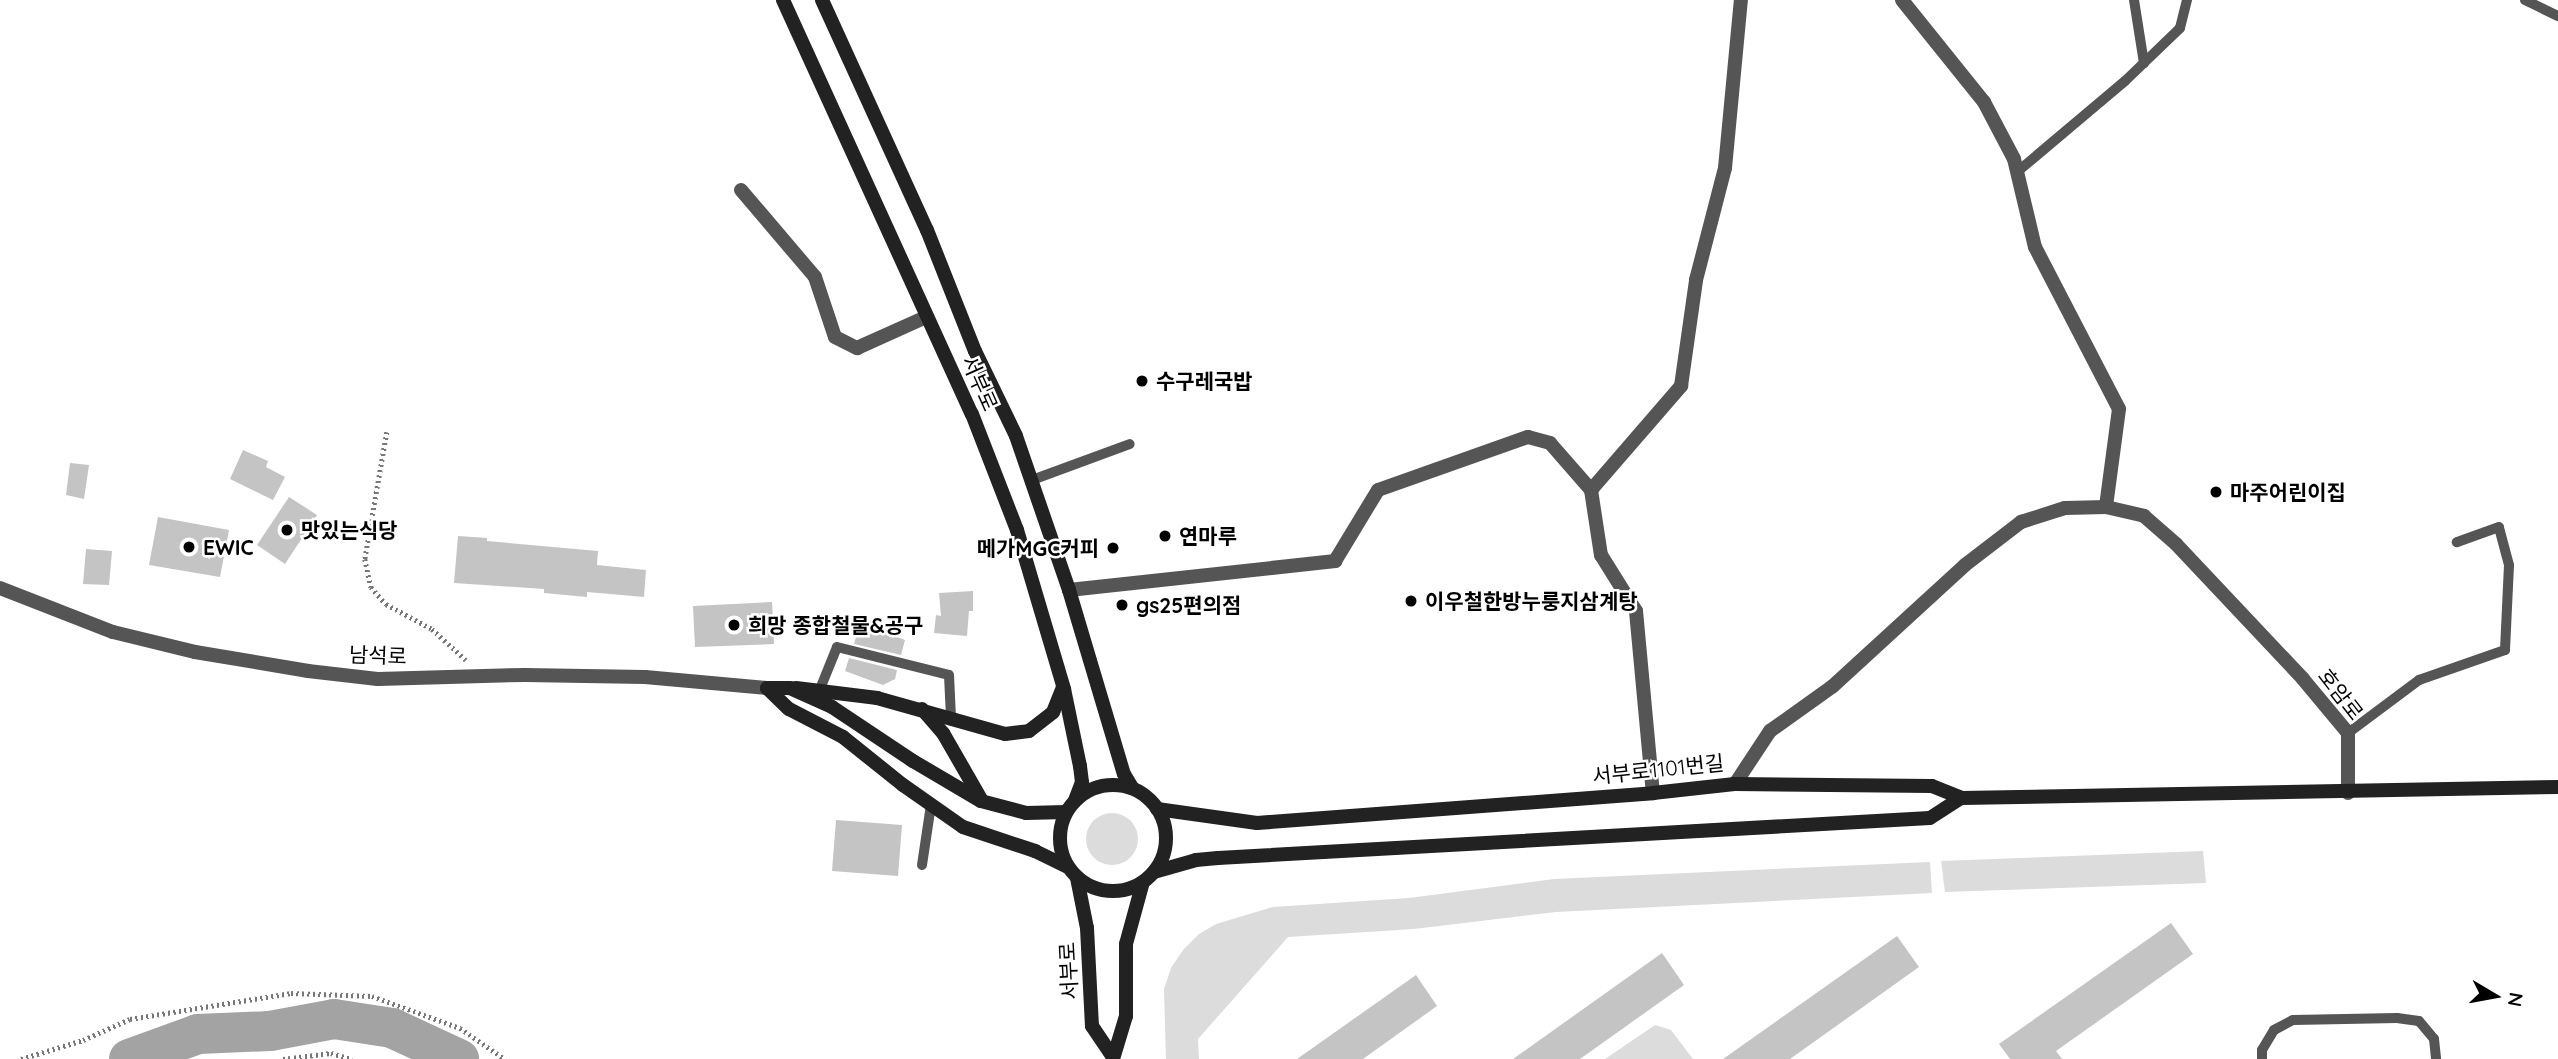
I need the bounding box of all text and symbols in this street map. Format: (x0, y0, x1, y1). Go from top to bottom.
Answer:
street label: 서부로 (957, 351, 1003, 415)
place label: 수구레국밥 (1156, 368, 1253, 394)
marker: 수구레국밥 (1134, 373, 1150, 389)
place label: 마주어린이집 (2230, 479, 2346, 505)
marker: 마주어린이집 (2208, 484, 2224, 500)
place label: 맛있는식당 (301, 517, 398, 543)
marker: 맛있는식당 (279, 522, 295, 538)
place label: 연마루 (1179, 523, 1237, 549)
marker: 연마루 (1157, 528, 1173, 544)
place label: EWIC (203, 534, 254, 560)
place label: 메가MGC커피 (977, 535, 1099, 561)
marker: EWIC (181, 539, 197, 555)
marker: 메가MGC커피 (1105, 540, 1121, 556)
place label: 이우철한방누룽지삼계탕 (1425, 588, 1638, 614)
place label: gs25편의점 (1136, 592, 1241, 618)
marker: 이우철한방누룽지삼계탕 (1403, 593, 1419, 609)
marker: gs25편의점 (1114, 597, 1130, 613)
place label: 희망 종합철물&공구 (748, 612, 923, 638)
marker: 희망 종합철물&공구 (726, 617, 742, 633)
street label: 남석로 (349, 641, 407, 669)
street label: 호암로 (2313, 663, 2369, 725)
street label: 서부로1101번길 (1591, 750, 1725, 788)
street label: 서부로 (1054, 941, 1082, 1001)
north arrow (2460, 961, 2530, 1031)
text: N (2503, 991, 2529, 1009)

